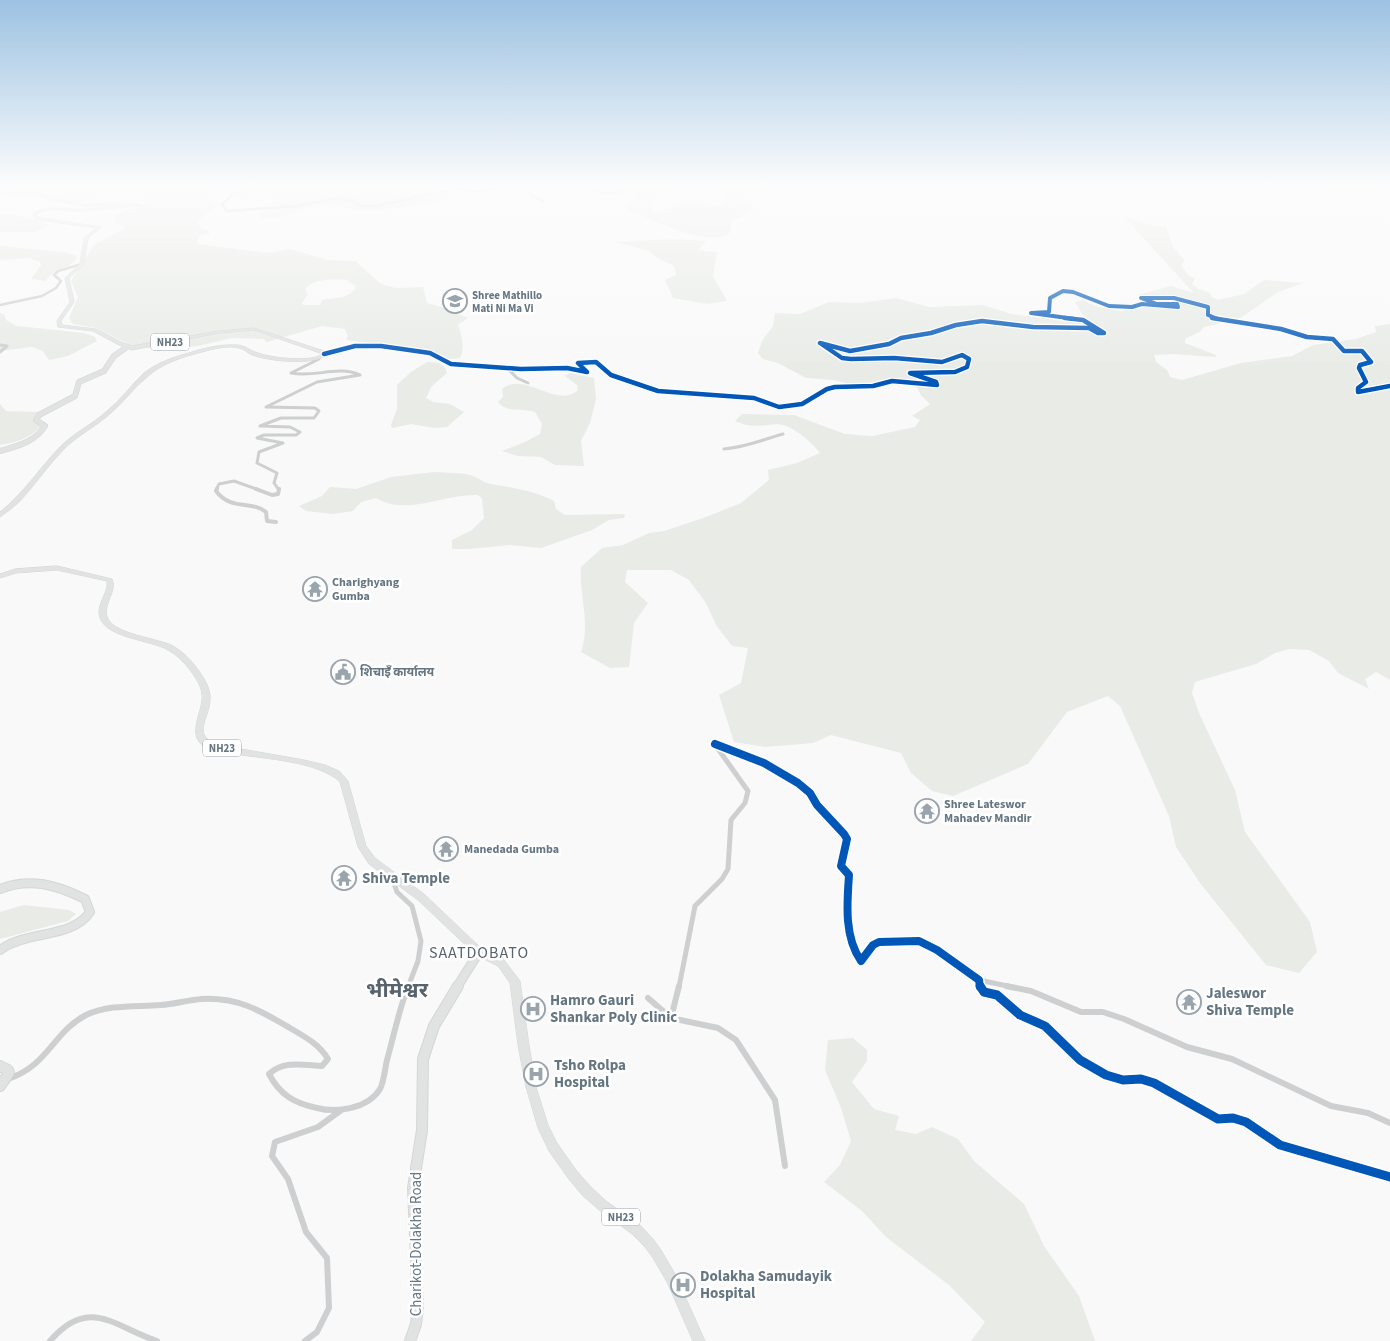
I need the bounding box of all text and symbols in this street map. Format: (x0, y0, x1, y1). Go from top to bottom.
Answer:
school or university icon: Shree Mathillo Mati Ni Ma Vi (442, 288, 468, 314)
place label: Shree Mathillo Mati Ni Ma Vi (472, 288, 542, 316)
road number: NH23 (151, 334, 189, 351)
place label: Charighyang Gumba (332, 574, 400, 605)
temple icon: Charighyang Gumba (302, 576, 328, 602)
public building icon: शिचाइँ कार्यालय (330, 659, 356, 685)
place label: शिचाइँ कार्यालय (360, 664, 435, 681)
road number: NH23 (203, 740, 241, 756)
place label: Shree Lateswor Mahadev Mandir (944, 796, 1032, 827)
temple icon: Shree Lateswor Mahadev Mandir (914, 798, 940, 824)
temple icon: Manedada Gumba (433, 836, 459, 862)
place label: Manedada Gumba (464, 841, 559, 858)
temple icon: Shiva Temple (331, 865, 357, 891)
place label: Shiva Temple (362, 868, 450, 889)
district label: SAATDOBATO (429, 942, 529, 964)
district label: भीमेश्वर (366, 975, 429, 1005)
place label: Jaleswor Shiva Temple (1206, 983, 1294, 1021)
temple icon: Jaleswor Shiva Temple (1176, 989, 1202, 1015)
place label: Hamro Gauri Shankar Poly Clinic (550, 990, 677, 1028)
hospital icon: Hamro Gauri Shankar Poly Clinic (520, 996, 546, 1022)
place label: Tsho Rolpa Hospital (554, 1055, 626, 1093)
hospital icon: Tsho Rolpa Hospital (523, 1061, 549, 1087)
street label: Charikot-Dolakha Road (406, 1172, 427, 1316)
road number: NH23 (602, 1208, 640, 1226)
place label: Dolakha Samudayik Hospital (700, 1266, 833, 1304)
hospital icon: Dolakha Samudayik Hospital (670, 1272, 696, 1298)

